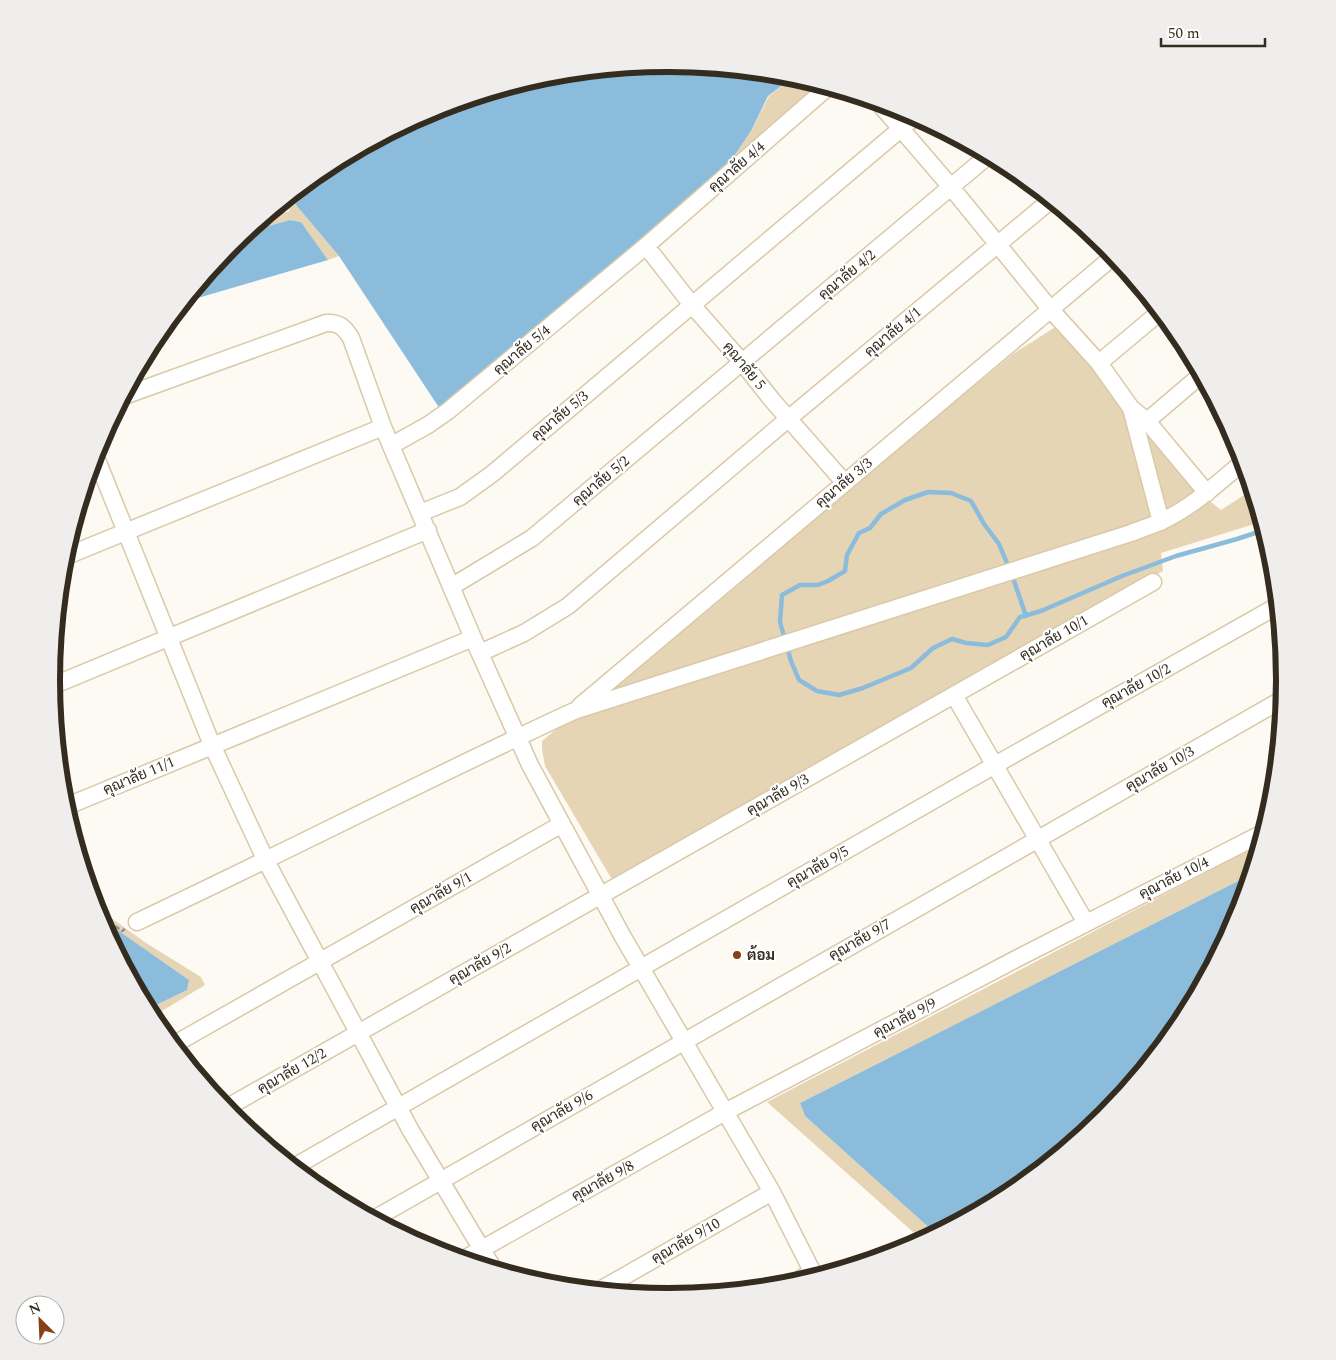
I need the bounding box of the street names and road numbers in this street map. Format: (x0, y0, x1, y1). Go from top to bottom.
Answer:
street label: คุณาลัย 4/4 (704, 136, 771, 198)
street label: คุณาลัย 4/2 (813, 244, 881, 306)
street label: คุณาลัย 4/1 (859, 301, 927, 363)
street label: คุณาลัย 5/4 (488, 319, 556, 381)
street label: คุณาลัย 5 (717, 337, 771, 395)
street label: คุณาลัย 5/3 (526, 385, 594, 447)
street label: คุณาลัย 5/2 (567, 450, 635, 512)
street label: คุณาลัย 3/3 (810, 452, 878, 514)
street label: คุณาลัย 10/1 (1015, 609, 1093, 667)
street label: คุณาลัย 10/2 (1097, 658, 1175, 714)
street label: คุณาลัย 10/3 (1121, 740, 1199, 798)
street label: คุณาลัย 11/1 (99, 751, 179, 801)
street label: คุณาลัย 9/3 (743, 768, 814, 822)
street label: คุณาลัย 9/5 (783, 840, 853, 894)
street label: คุณาลัย 10/4 (1135, 850, 1214, 906)
street label: คุณาลัย 9/1 (406, 866, 476, 920)
street label: คุณาลัย 9/7 (825, 913, 895, 967)
street label: คุณาลัย 9/2 (445, 937, 515, 991)
street label: คุณาลัย 9/9 (869, 992, 941, 1044)
street label: คุณาลัย 12/2 (253, 1042, 331, 1100)
street label: คุณาลัย 9/6 (527, 1084, 598, 1138)
street label: คุณาลัย 9/8 (567, 1154, 639, 1208)
street label: คุณาลัย 9/10 (647, 1212, 725, 1270)

